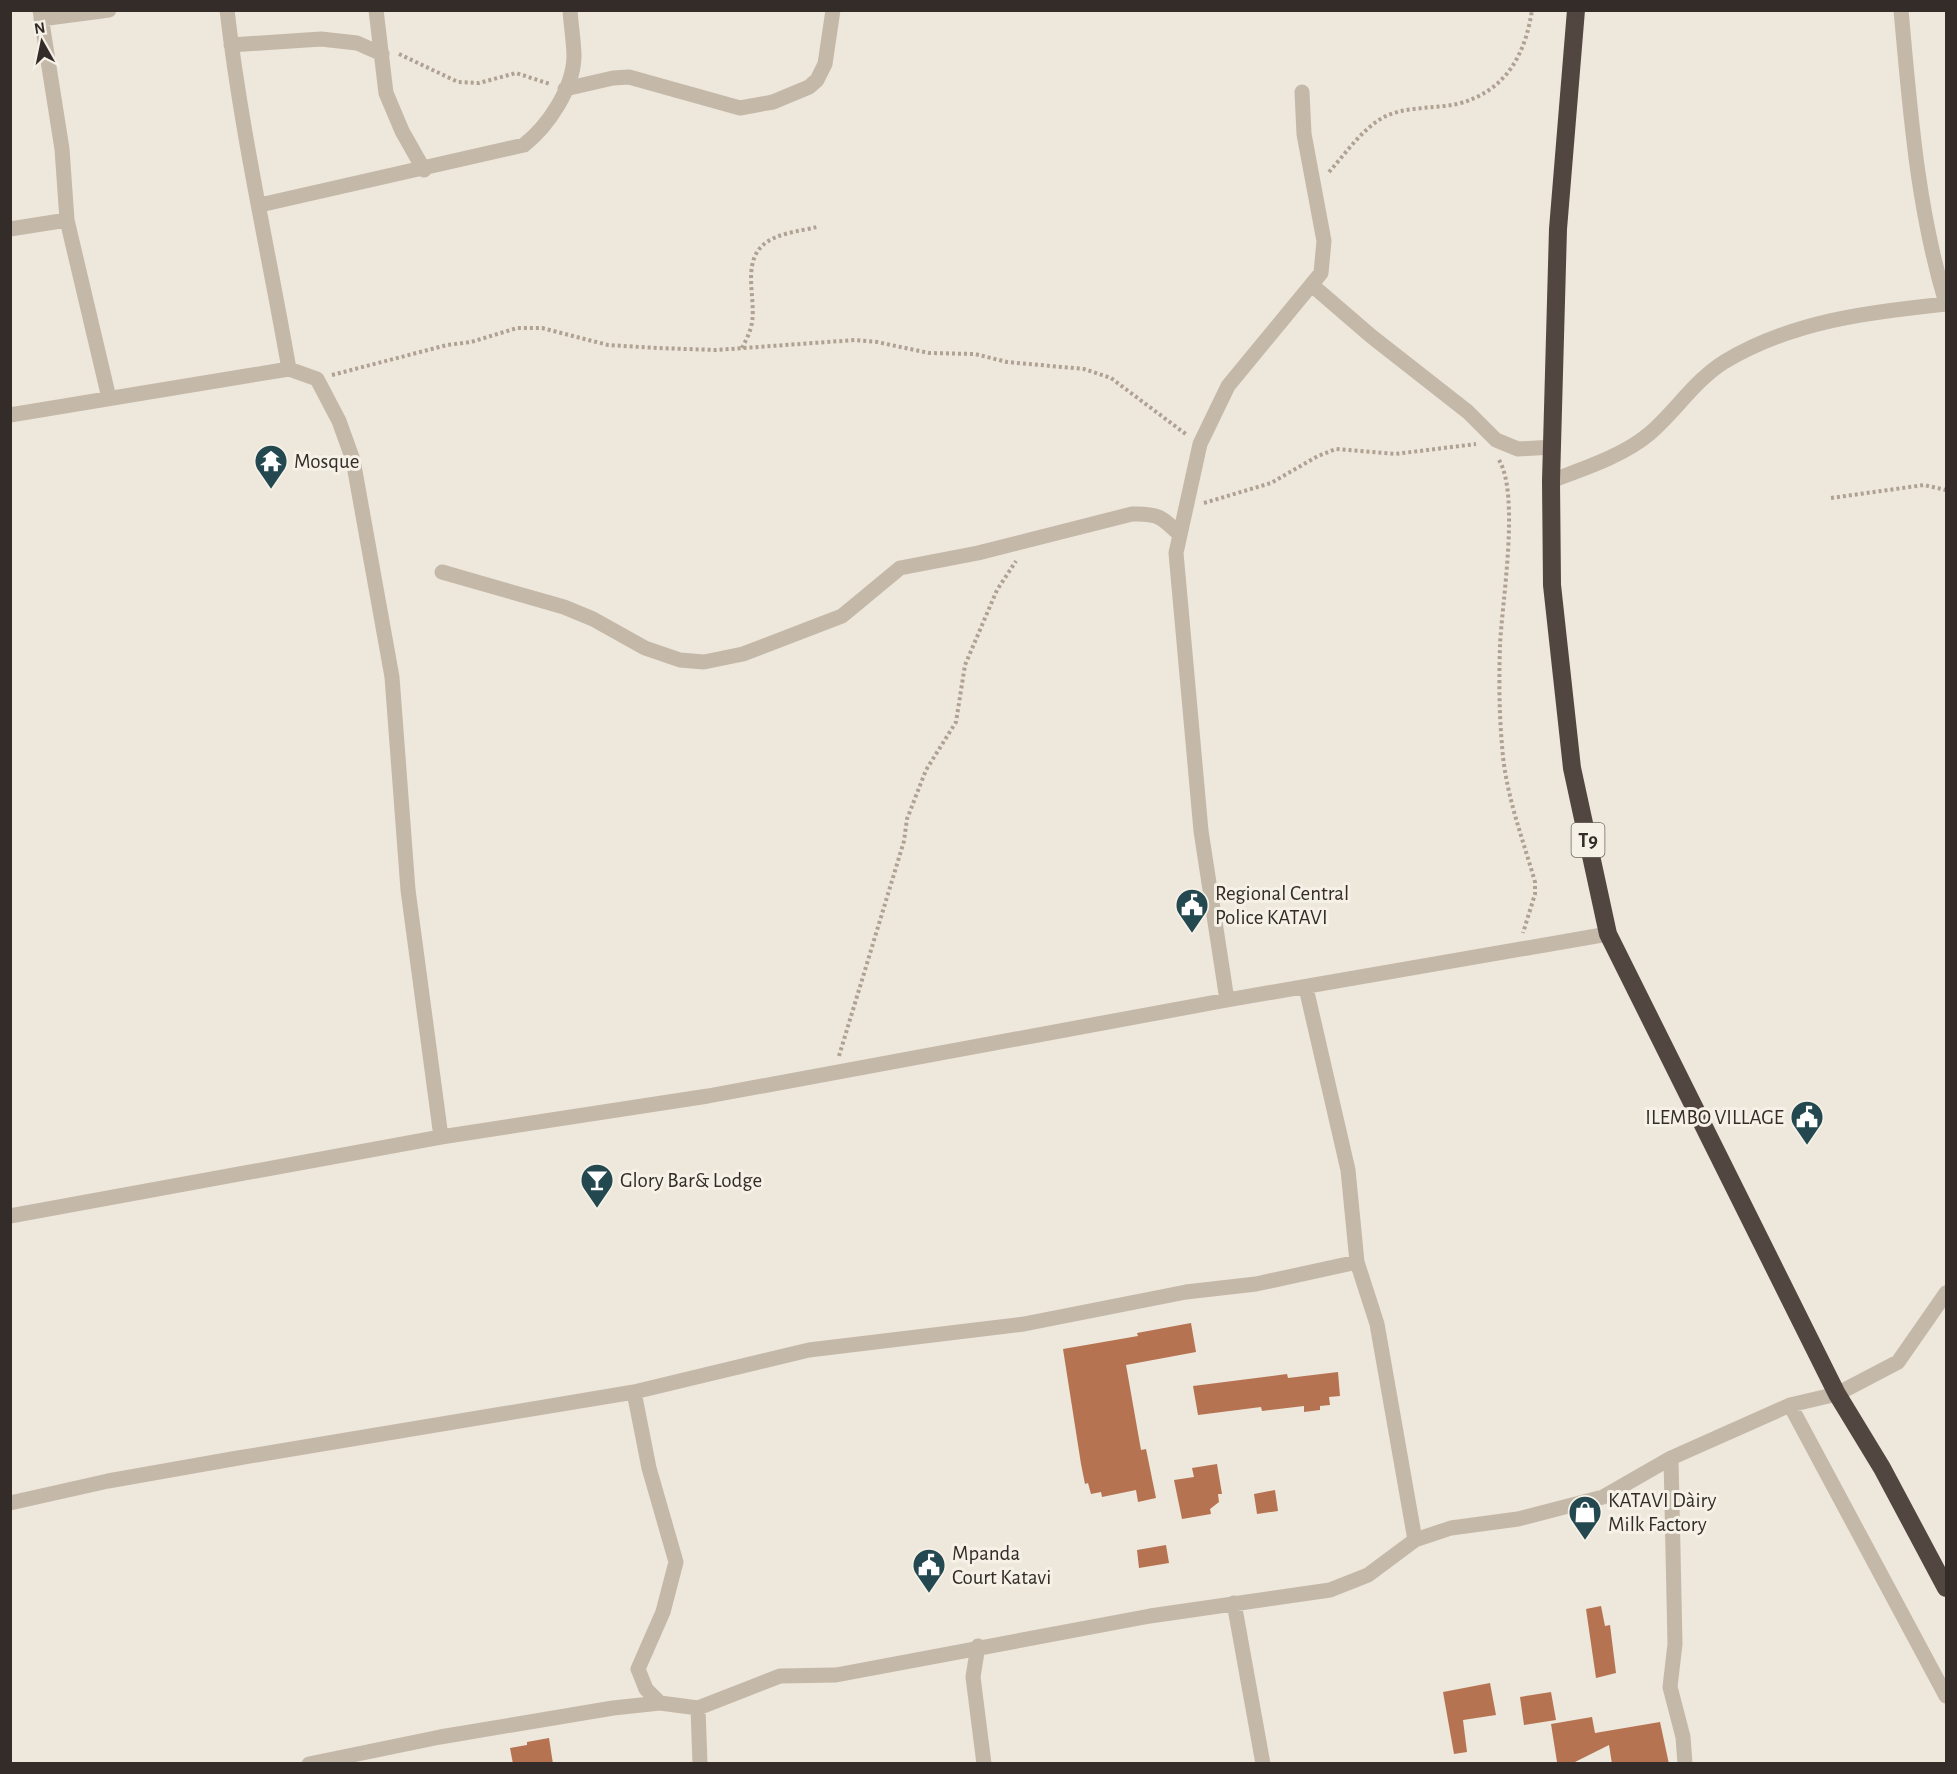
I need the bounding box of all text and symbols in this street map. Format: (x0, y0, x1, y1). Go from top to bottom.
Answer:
north arrow (12, 12, 72, 72)
text: N (33, 19, 47, 37)
temple icon: Mosque (253, 443, 289, 490)
place label: Mosque (294, 451, 359, 472)
road number: T9 (1572, 823, 1604, 857)
place label: Regional Central Police KATAVI (1215, 883, 1349, 928)
public building icon: Regional Central Police KATAVI (1174, 887, 1210, 934)
public building icon: ILEMBO VILLAGE (1789, 1099, 1825, 1146)
place label: ILEMBO VILLAGE (1645, 1107, 1784, 1128)
bar icon: Glory Bar& Lodge (579, 1162, 615, 1209)
place label: Glory Bar& Lodge (620, 1170, 762, 1191)
place label: KATAVI Dàiry Milk Factory (1608, 1490, 1717, 1535)
shop icon: KATAVI Dàiry Milk Factory (1567, 1494, 1603, 1541)
place label: Mpanda Court Katavi (952, 1543, 1051, 1588)
public building icon: Mpanda Court Katavi (911, 1547, 947, 1594)

